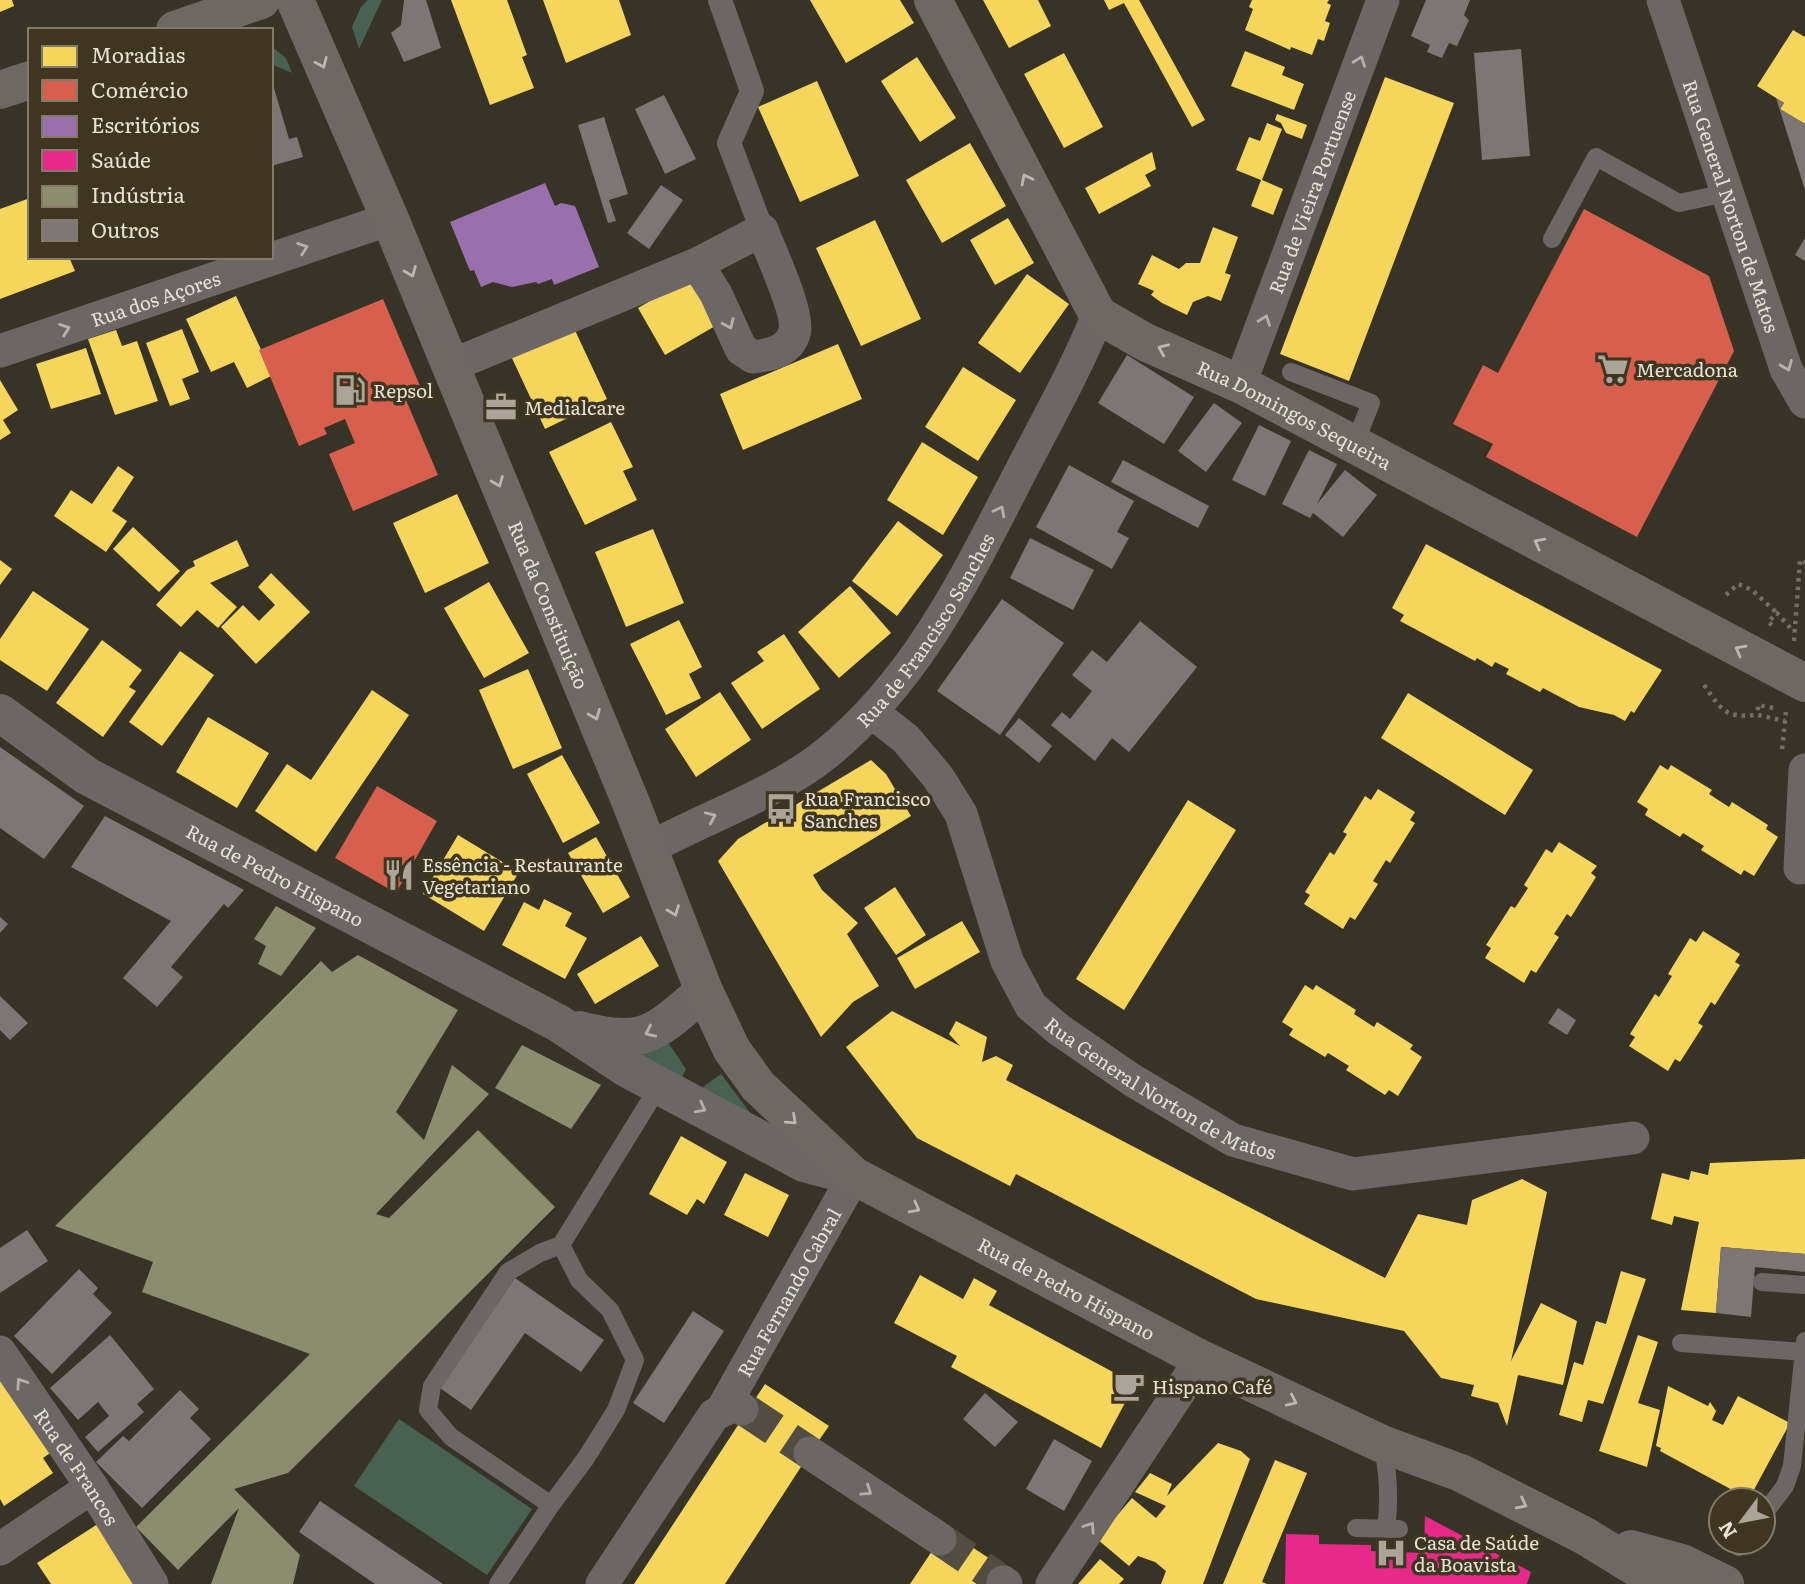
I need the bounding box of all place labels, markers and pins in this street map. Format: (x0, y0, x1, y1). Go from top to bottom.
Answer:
supermarket icon: Mercadona (1596, 352, 1630, 386)
place label: Mercadona (1636, 355, 1739, 383)
fuel station icon: Repsol (333, 373, 367, 407)
place label: Repsol (373, 376, 433, 404)
office icon: Medialcare (484, 390, 518, 424)
place label: Medialcare (524, 393, 625, 421)
place label: Rua Francisco Sanches (804, 784, 931, 834)
bus stop icon: Rua Francisco Sanches (764, 792, 798, 826)
place label: Essência - Restaurante Vegetariano (422, 850, 623, 900)
restaurant icon: Essência - Restaurante Vegetariano (382, 858, 416, 892)
cafe icon: Hispano Café (1112, 1369, 1146, 1403)
place label: Hispano Café (1152, 1372, 1273, 1400)
place label: Casa de Saúde da Boavista (1414, 1528, 1539, 1578)
hospital icon: Casa de Saúde da Boavista (1374, 1536, 1408, 1570)

